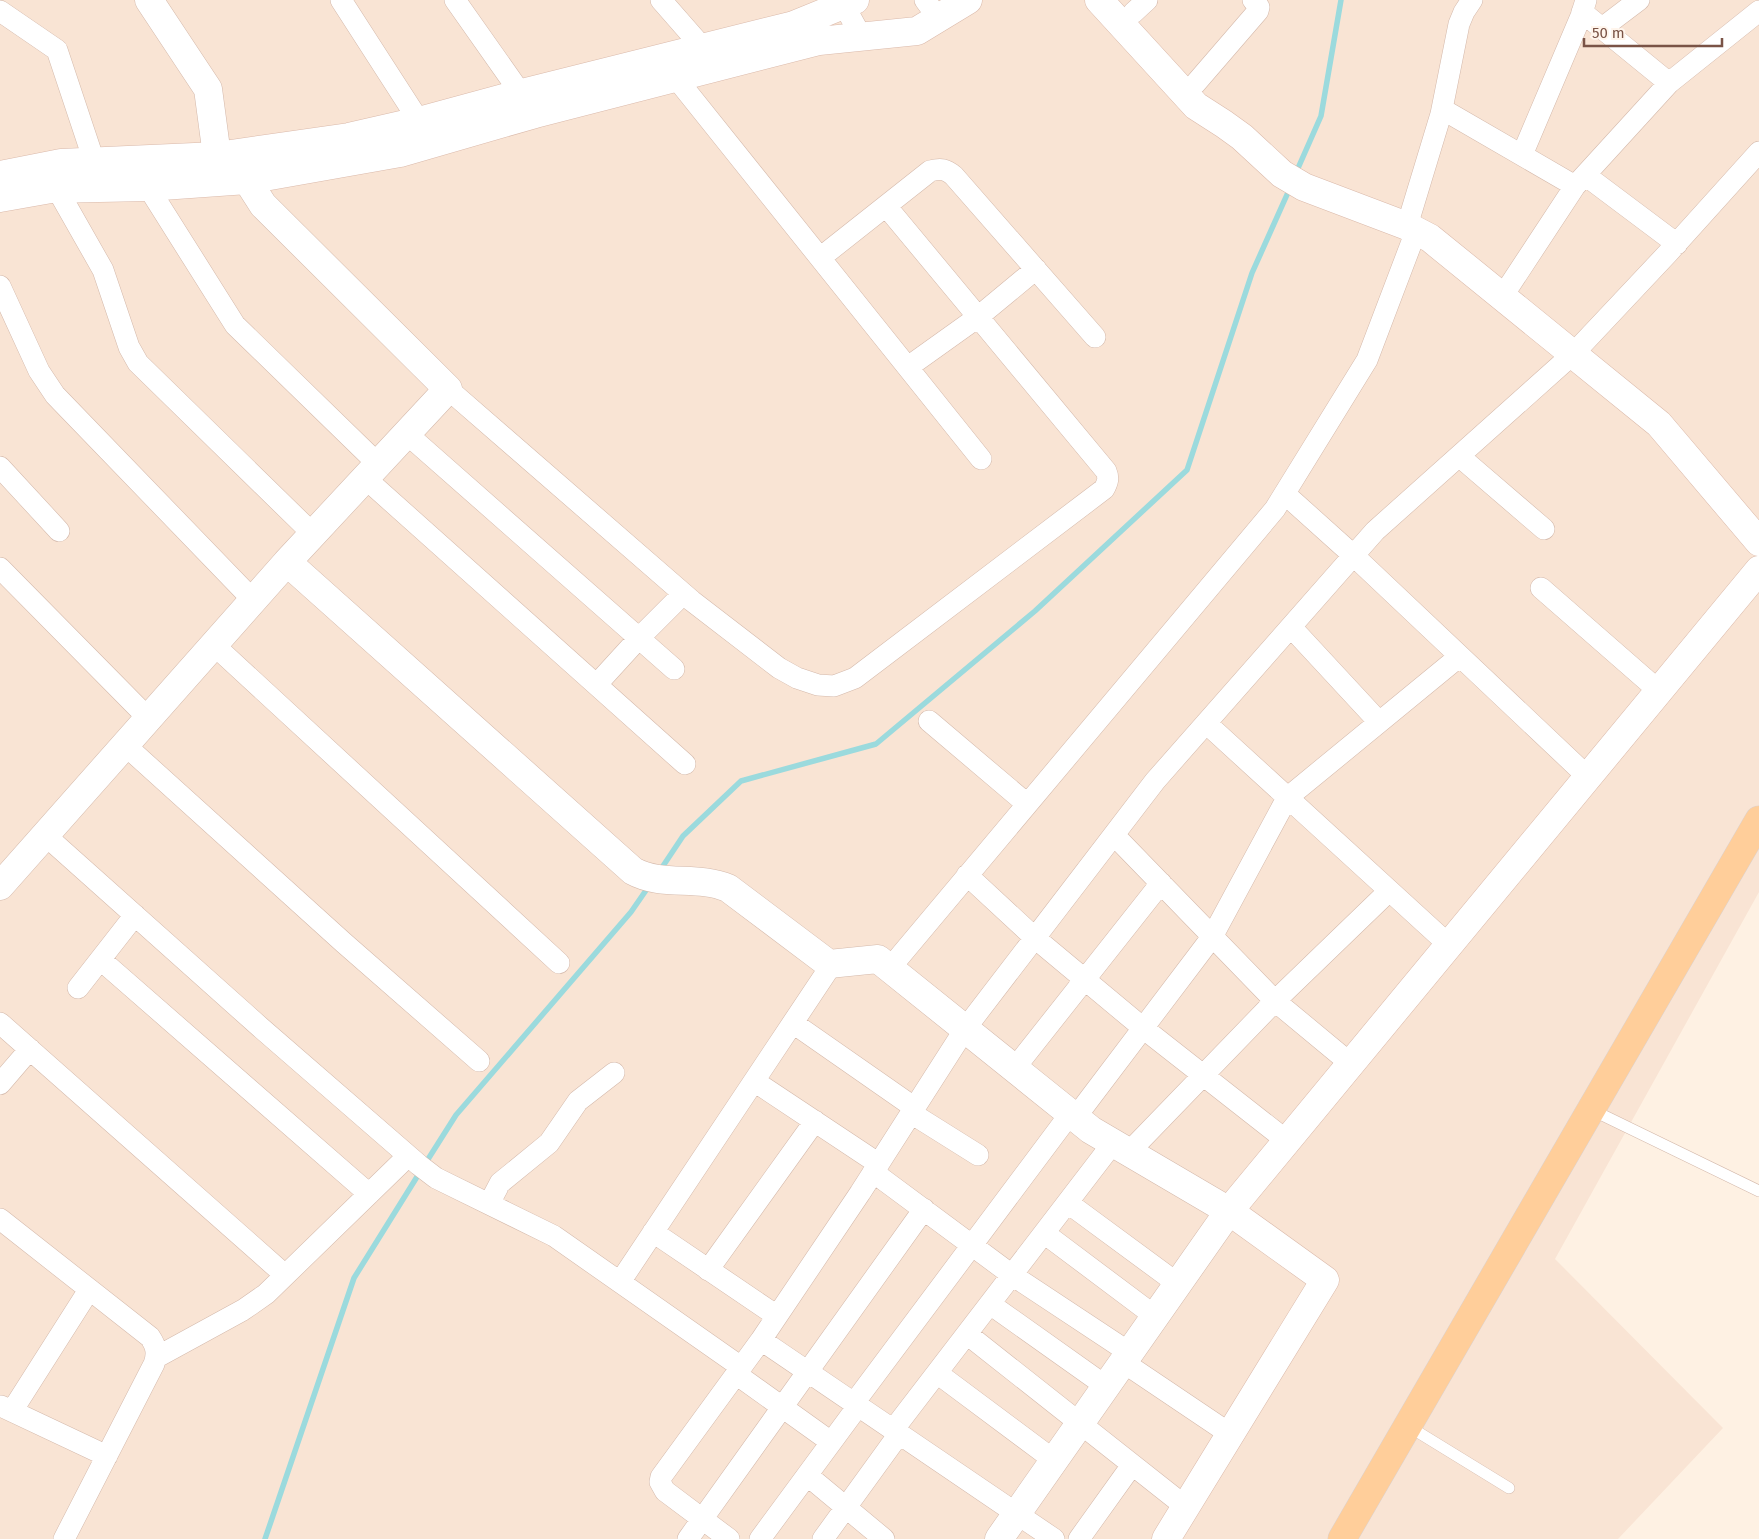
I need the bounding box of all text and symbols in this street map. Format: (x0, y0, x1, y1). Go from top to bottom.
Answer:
scale bar (1584, 15, 1722, 47)
text: 50 m (1592, 24, 1625, 42)

